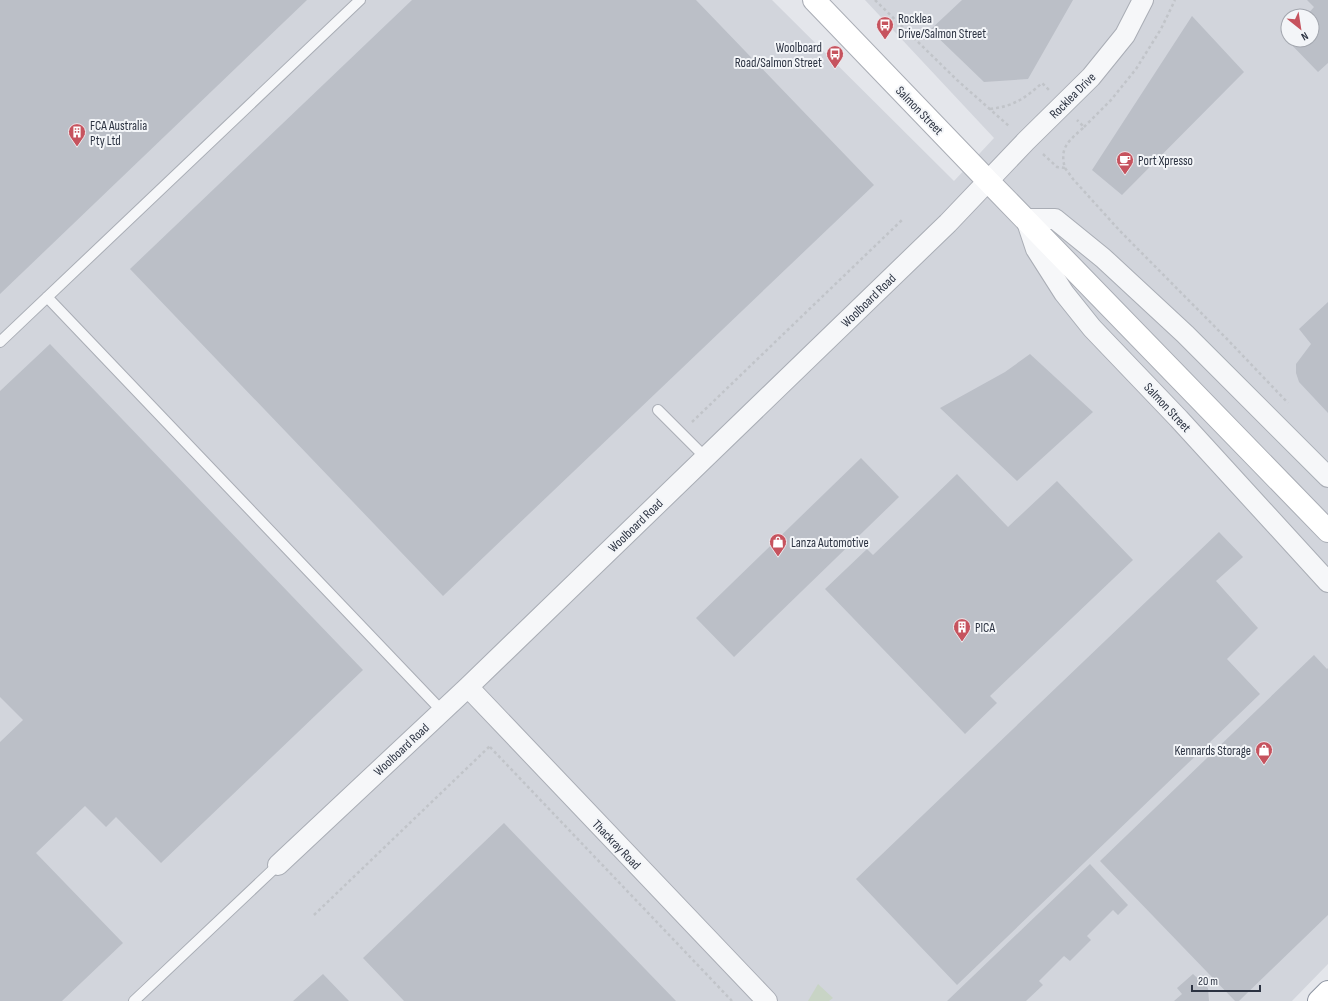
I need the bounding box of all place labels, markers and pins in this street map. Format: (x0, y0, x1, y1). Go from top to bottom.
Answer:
place label: Rocklea Drive/Salmon Street (898, 11, 986, 42)
bus stop icon: Rocklea Drive/Salmon Street (875, 15, 895, 40)
place label: Woolboard Road/Salmon Street (735, 40, 822, 71)
bus stop icon: Woolboard Road/Salmon Street (825, 44, 845, 69)
place label: FCA Australia Pty Ltd (90, 118, 147, 149)
building icon: FCA Australia Pty Ltd (67, 122, 87, 147)
cafe icon: Port Xpresso (1115, 150, 1135, 175)
place label: Port Xpresso (1138, 153, 1193, 169)
shop icon: Lanza Automotive (768, 532, 788, 557)
place label: Lanza Automotive (791, 535, 869, 551)
building icon: PICA (952, 617, 972, 642)
place label: PICA (975, 620, 995, 636)
shop icon: Kennards Storage (1254, 740, 1274, 765)
place label: Kennards Storage (1175, 743, 1251, 759)

